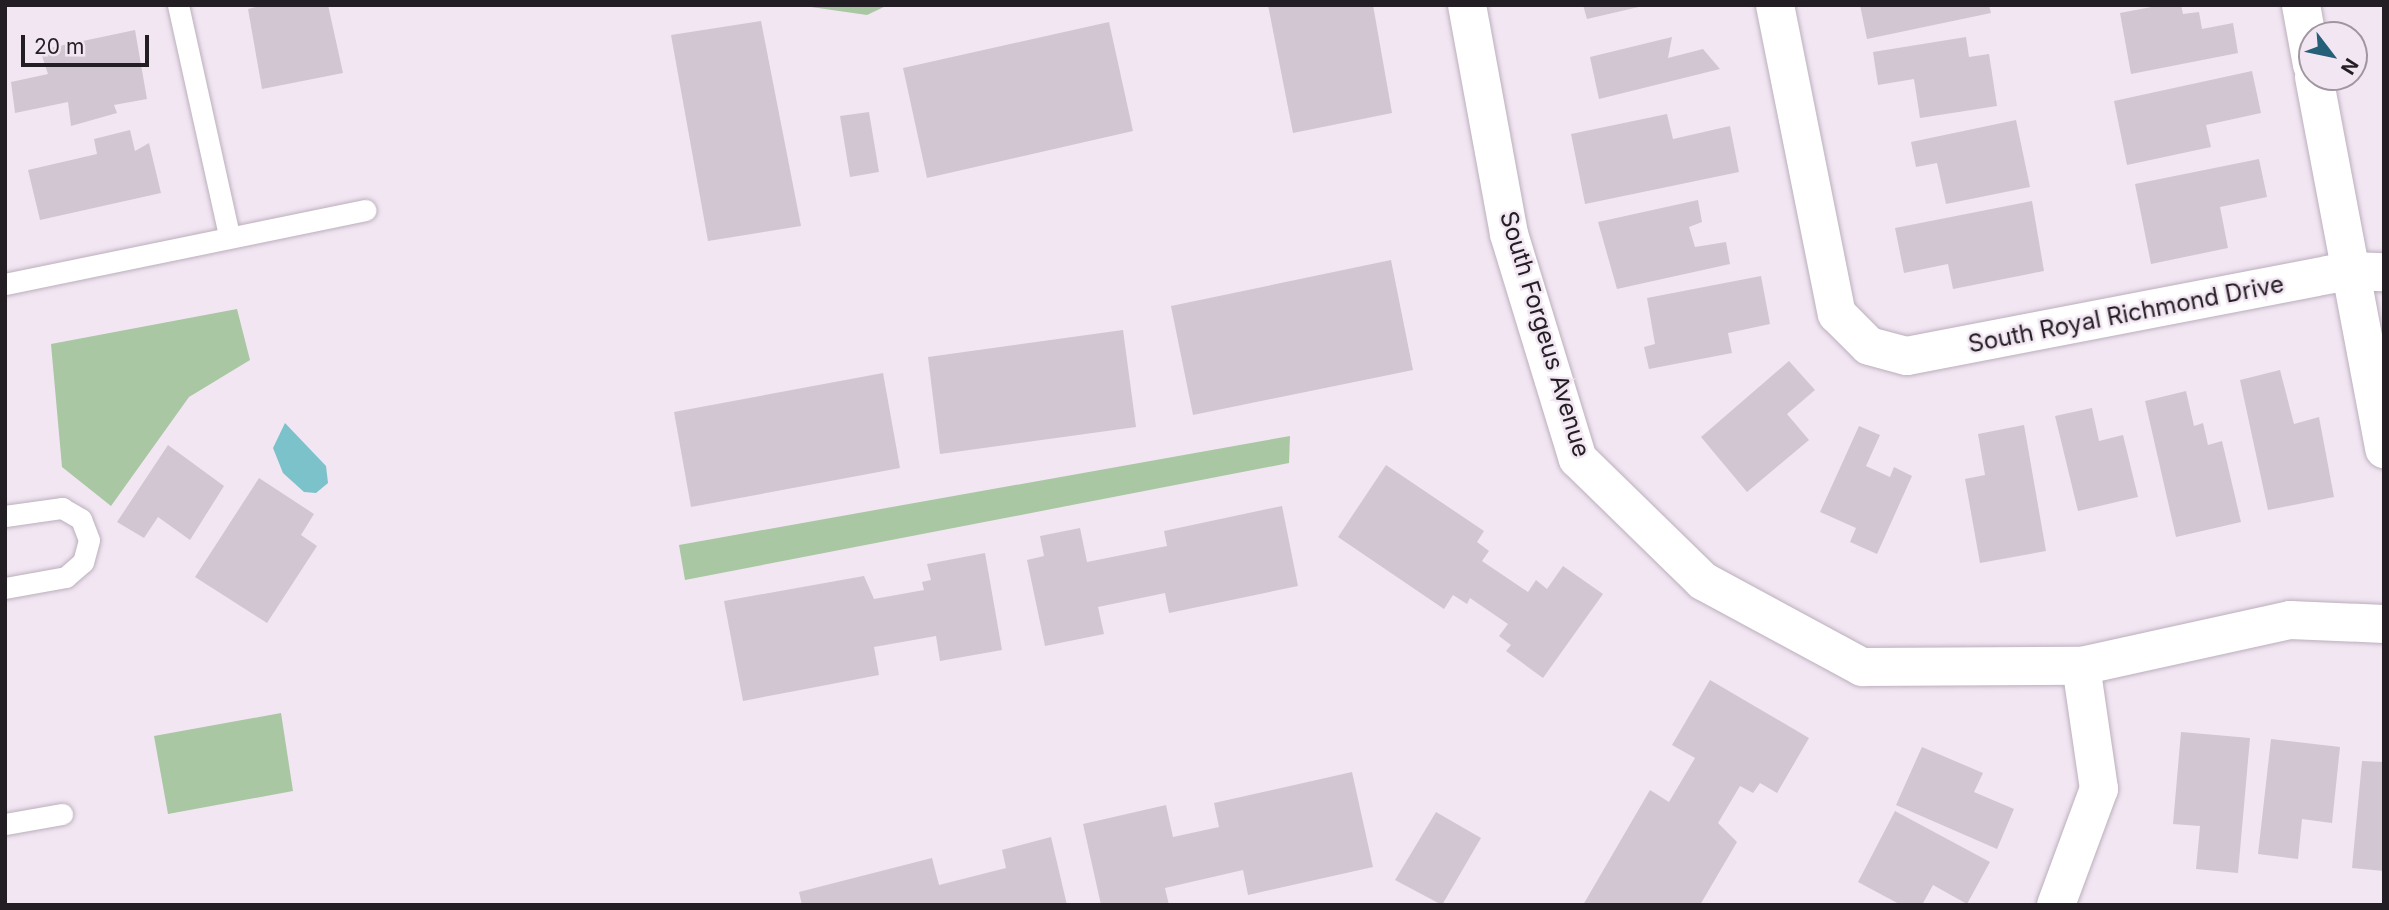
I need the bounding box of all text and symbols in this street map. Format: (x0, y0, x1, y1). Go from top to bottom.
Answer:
scale bar (24, 21, 152, 65)
north arrow (2298, 21, 2368, 91)
text: 20 m (34, 34, 84, 59)
text: N (2336, 54, 2363, 79)
street label: South Forgeus Avenue (1494, 208, 1596, 460)
street label: South Royal Richmond Drive (1966, 269, 2286, 359)

